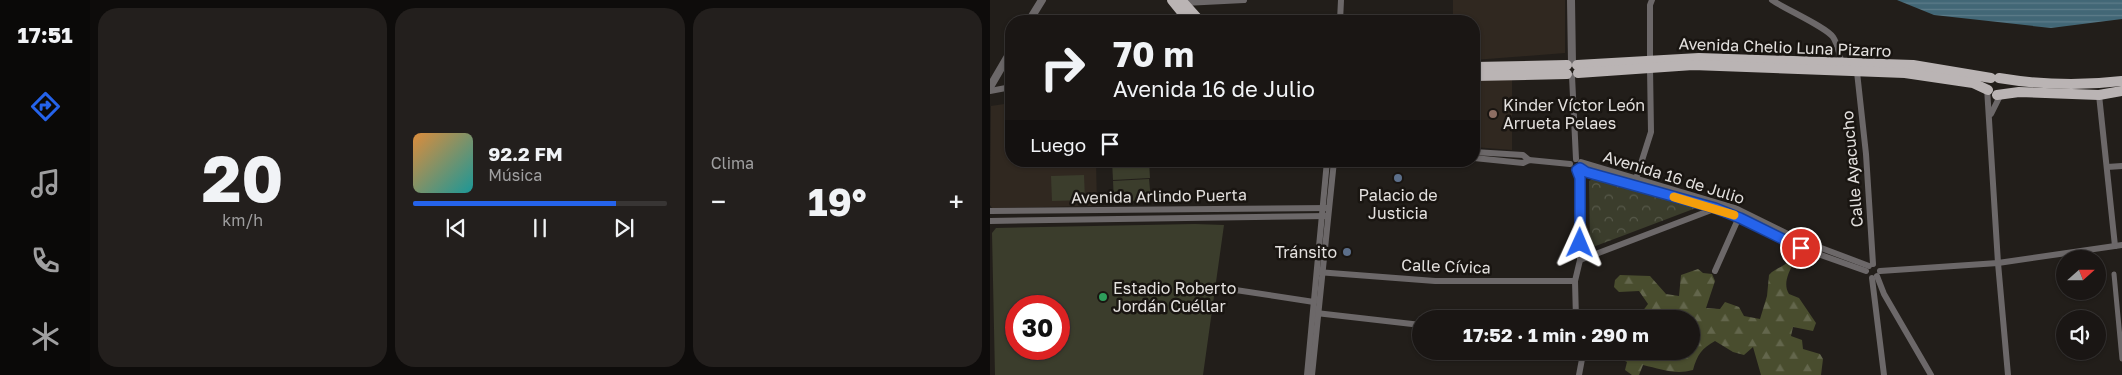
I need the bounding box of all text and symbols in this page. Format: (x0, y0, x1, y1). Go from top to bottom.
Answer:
text: 17:51 (17, 21, 73, 48)
text: 70 m (1113, 33, 1194, 75)
street label: Avenida Chelio Luna Pizarro (1678, 33, 1892, 61)
icon: right (1030, 35, 1095, 100)
text: Avenida 16 de Julio (1113, 75, 1315, 102)
icon: directions (28, 89, 63, 124)
place label: Kinder Víctor León Arrueta Pelaes (1503, 95, 1645, 133)
marker: Kinder Víctor León Arrueta Pelaes (1487, 108, 1499, 120)
street label: Calle Ayacucho (1837, 110, 1867, 228)
icon: arrive (1096, 130, 1124, 158)
text: Luego (1030, 133, 1086, 156)
text: 20 (202, 138, 284, 216)
text: 92.2 FM (488, 142, 563, 165)
street label: Avenida 16 de Julio (1601, 146, 1747, 208)
text: Clima (711, 153, 754, 173)
text: Música (488, 165, 542, 185)
icon: music (28, 166, 63, 201)
marker: Palacio de Justicia (1392, 172, 1404, 184)
text: 19° (808, 179, 867, 224)
street label: Avenida Arlindo Puerta (1071, 184, 1247, 208)
text: − (711, 185, 726, 218)
text: + (949, 185, 964, 218)
place label: Palacio de Justicia (1358, 185, 1438, 223)
text: km/h (222, 210, 263, 230)
icon: previous (442, 214, 470, 242)
icon: pause (526, 214, 554, 242)
icon: next (610, 214, 638, 242)
position arrow (1553, 216, 1605, 268)
pin (1780, 227, 1822, 269)
icon: arrive (1787, 234, 1815, 262)
place label: Tránsito (1275, 242, 1337, 262)
icon: phone (28, 243, 63, 278)
marker: Tránsito (1341, 246, 1353, 258)
north arrow (2056, 250, 2106, 300)
map controls (2056, 250, 2106, 360)
street label: Calle Cívica (1401, 254, 1491, 278)
place label: Estadio Roberto Jordán Cuéllar (1113, 278, 1236, 316)
marker: Estadio Roberto Jordán Cuéllar (1097, 291, 1109, 303)
speed limit sign: 30 (1005, 295, 1070, 360)
button: sound (2056, 310, 2106, 360)
icon: climate (28, 319, 63, 354)
text: 17:52 · 1 min · 290 m (1463, 323, 1649, 346)

